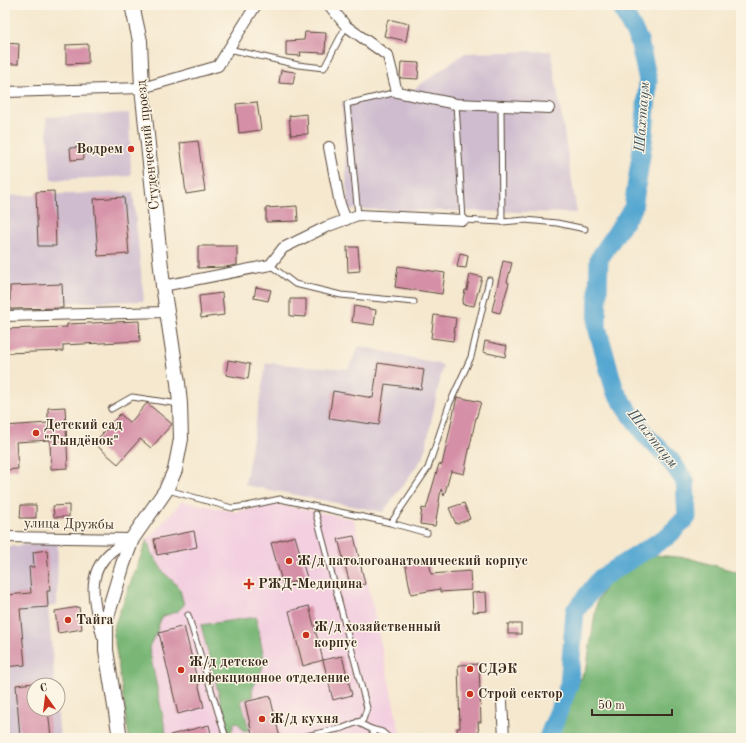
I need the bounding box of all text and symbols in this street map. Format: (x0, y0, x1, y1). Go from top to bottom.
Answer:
street label: Студенческий проезд (134, 79, 162, 211)
water label: Шахтаум (633, 81, 653, 154)
place label: Водрем (76, 142, 123, 156)
marker: Водрем (126, 144, 136, 154)
water label: Шахтаум (623, 406, 680, 471)
place label: Детский сад "Тындёнок" (44, 418, 123, 448)
marker: Детский сад "Тындёнок" (31, 428, 41, 438)
street label: улица Дружбы (24, 516, 114, 532)
place label: Ж/д патологоанатомический корпус (297, 554, 528, 569)
marker: Ж/д патологоанатомический корпус (284, 556, 294, 566)
place label: РЖД-Медицина (258, 577, 363, 591)
marker: РЖД-Медицина (243, 578, 255, 590)
place label: Тайга (76, 613, 114, 627)
marker: Тайга (63, 615, 73, 625)
place label: Ж/д хозяйственный корпус (314, 620, 441, 650)
marker: Ж/д хозяйственный корпус (301, 630, 311, 640)
place label: Ж/д детское инфекционное отделение (189, 655, 350, 686)
place label: СДЭК (478, 662, 518, 676)
marker: СДЭК (465, 664, 475, 674)
marker: Ж/д детское инфекционное отделение (176, 665, 186, 675)
north arrow (26, 677, 66, 717)
text: С (39, 683, 49, 695)
place label: Строй сектор (478, 687, 563, 701)
marker: Строй сектор (465, 689, 475, 699)
scale bar (592, 691, 672, 717)
text: 50 m (598, 699, 625, 712)
place label: Ж/д кухня (270, 712, 339, 727)
marker: Ж/д кухня (257, 714, 267, 724)

